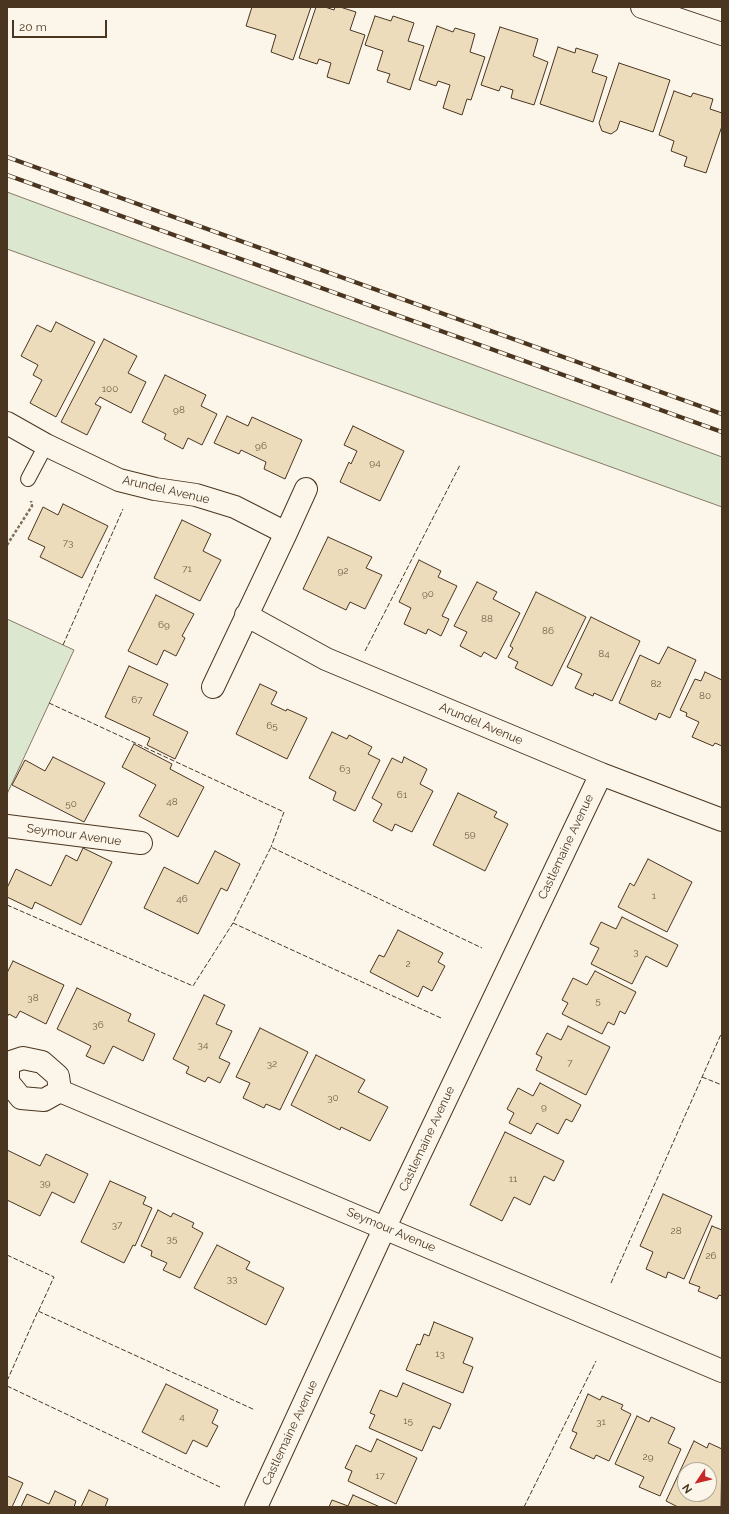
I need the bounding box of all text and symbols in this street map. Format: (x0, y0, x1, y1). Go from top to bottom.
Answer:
scale bar (14, 12, 109, 38)
text: 20 m (19, 20, 47, 34)
house number: 100 (102, 383, 118, 395)
house number: 98 (173, 404, 185, 416)
house number: 96 (255, 440, 267, 452)
house number: 94 (369, 457, 381, 469)
street label: Arundel Avenue (121, 473, 211, 507)
house number: 73 (63, 537, 73, 549)
house number: 71 (182, 563, 192, 575)
house number: 92 (337, 565, 349, 577)
house number: 90 (422, 588, 434, 600)
house number: 88 (481, 613, 493, 625)
house number: 69 (158, 619, 170, 631)
house number: 86 (542, 625, 554, 637)
house number: 84 (598, 648, 610, 660)
house number: 82 (650, 678, 662, 690)
house number: 80 (699, 690, 711, 702)
house number: 67 (131, 694, 143, 706)
street label: Arundel Avenue (437, 700, 525, 748)
house number: 65 (266, 720, 278, 732)
house number: 63 (339, 763, 351, 775)
house number: 61 (397, 789, 407, 801)
street label: Castlemaine Avenue (535, 792, 597, 902)
house number: 48 (166, 796, 178, 808)
house number: 50 (65, 798, 77, 810)
street label: Seymour Avenue (26, 821, 122, 849)
house number: 59 (464, 828, 476, 840)
house number: 1 (652, 890, 656, 902)
house number: 46 (176, 893, 188, 905)
house number: 3 (633, 946, 639, 958)
house number: 2 (405, 958, 411, 970)
house number: 38 (27, 992, 39, 1004)
house number: 5 (595, 995, 601, 1007)
house number: 36 (92, 1019, 104, 1031)
house number: 34 (198, 1039, 208, 1051)
house number: 7 (567, 1057, 573, 1069)
house number: 32 (267, 1058, 277, 1070)
street label: Castlemaine Avenue (396, 1084, 458, 1194)
house number: 30 (327, 1092, 339, 1104)
house number: 9 (541, 1101, 547, 1113)
house number: 11 (509, 1173, 517, 1185)
house number: 39 (39, 1177, 51, 1189)
street label: Seymour Avenue (344, 1205, 438, 1255)
house number: 37 (112, 1219, 122, 1231)
house number: 28 (670, 1225, 682, 1237)
house number: 35 (167, 1233, 177, 1245)
house number: 26 (705, 1250, 717, 1262)
house number: 33 (227, 1273, 237, 1285)
house number: 13 (435, 1348, 445, 1360)
street label: Castlemaine Avenue (259, 1378, 321, 1488)
house number: 4 (179, 1411, 185, 1423)
house number: 15 (403, 1415, 413, 1427)
house number: 31 (596, 1416, 606, 1428)
house number: 29 (642, 1451, 654, 1463)
north arrow (677, 1462, 717, 1502)
house number: 17 (375, 1470, 385, 1482)
text: N (680, 1481, 695, 1496)

